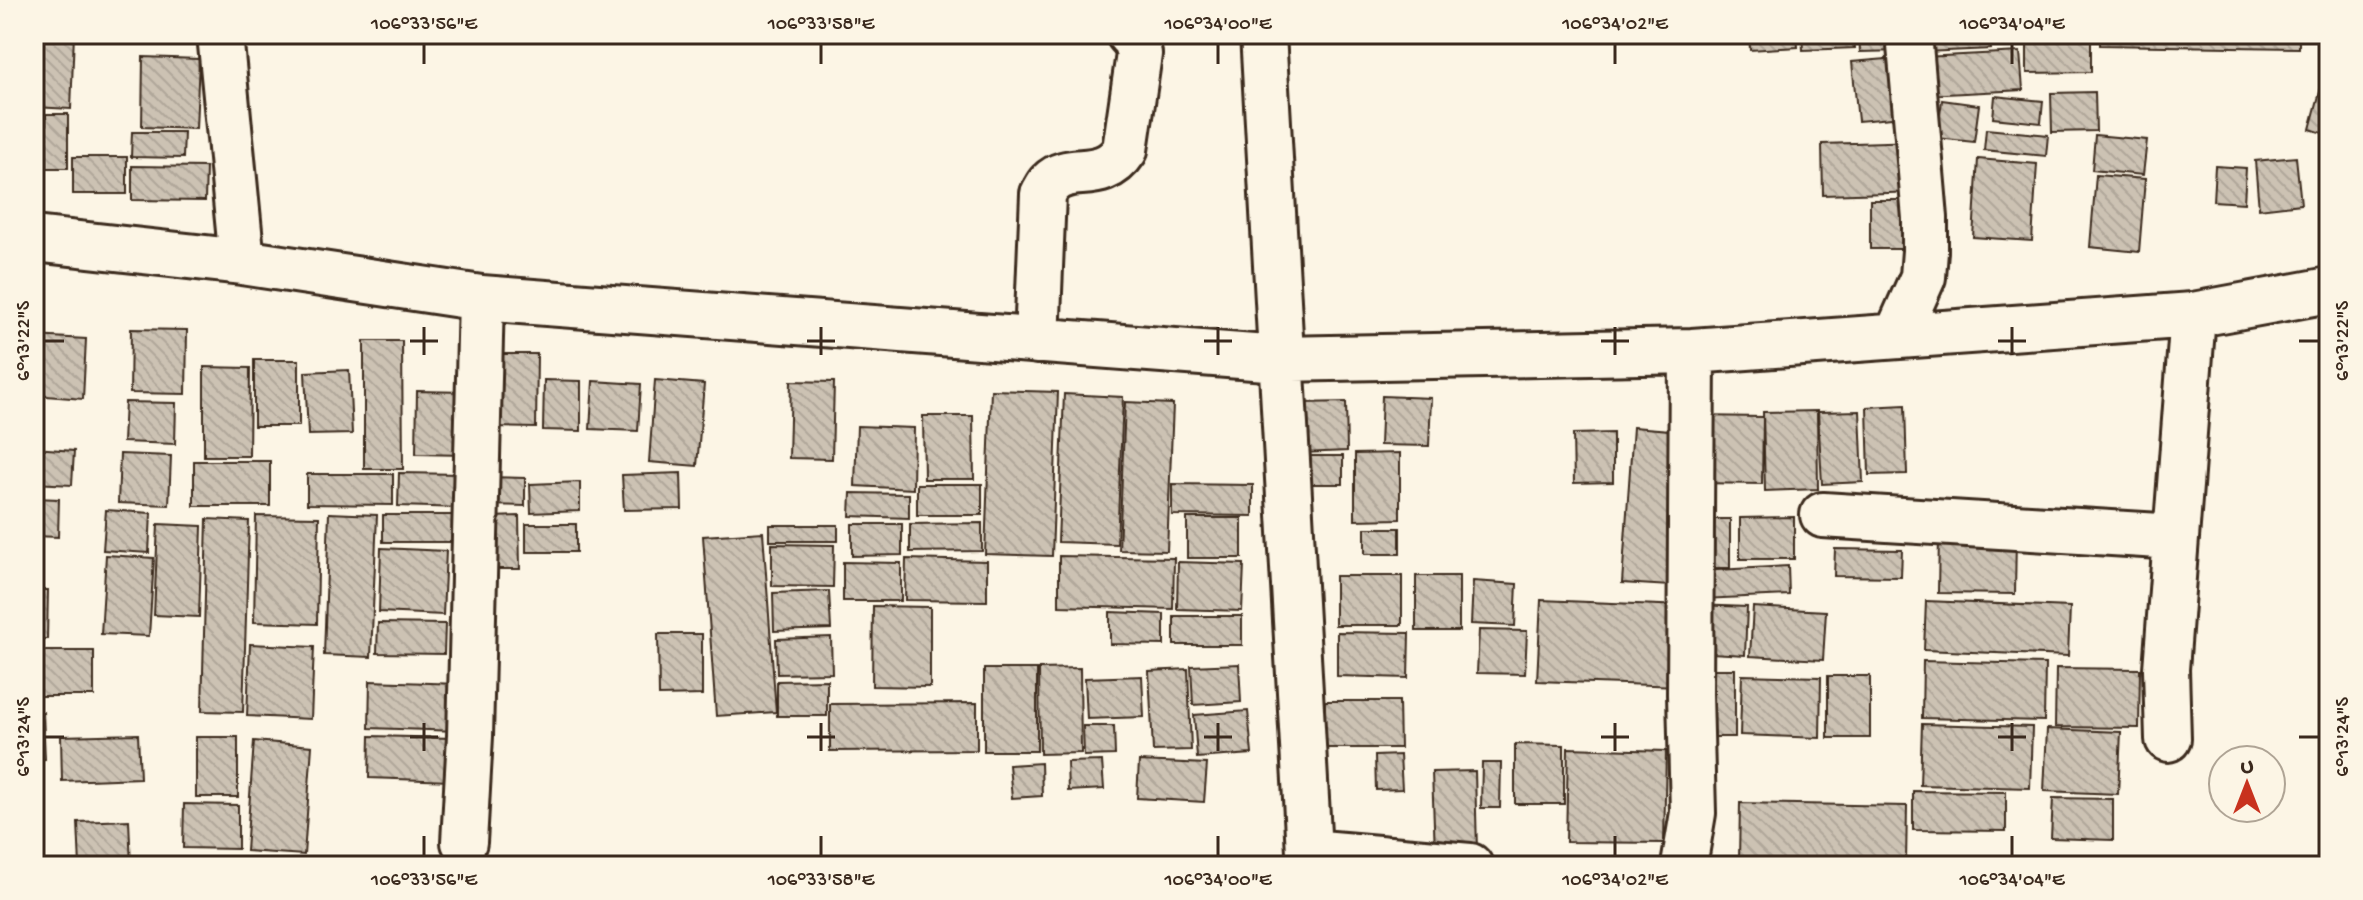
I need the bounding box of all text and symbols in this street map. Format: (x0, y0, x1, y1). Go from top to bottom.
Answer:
text: 106°33'56"E (370, 14, 478, 37)
text: 106°33'58"E (767, 14, 876, 37)
text: 106°34'00"E (1164, 14, 1273, 37)
text: 106°34'02"E (1561, 14, 1669, 37)
text: 106°34'04"E (1958, 14, 2066, 37)
text: 6°13'22"S (14, 300, 37, 381)
text: 6°13'22"S (2333, 300, 2356, 381)
text: 6°13'24"S (14, 697, 37, 777)
text: 6°13'24"S (2333, 697, 2356, 777)
north arrow (2207, 744, 2287, 824)
text: U (2241, 755, 2254, 781)
text: 106°33'56"E (370, 870, 478, 893)
text: 106°33'58"E (767, 870, 876, 893)
text: 106°34'00"E (1164, 870, 1273, 893)
text: 106°34'02"E (1561, 870, 1669, 893)
text: 106°34'04"E (1958, 870, 2066, 893)

